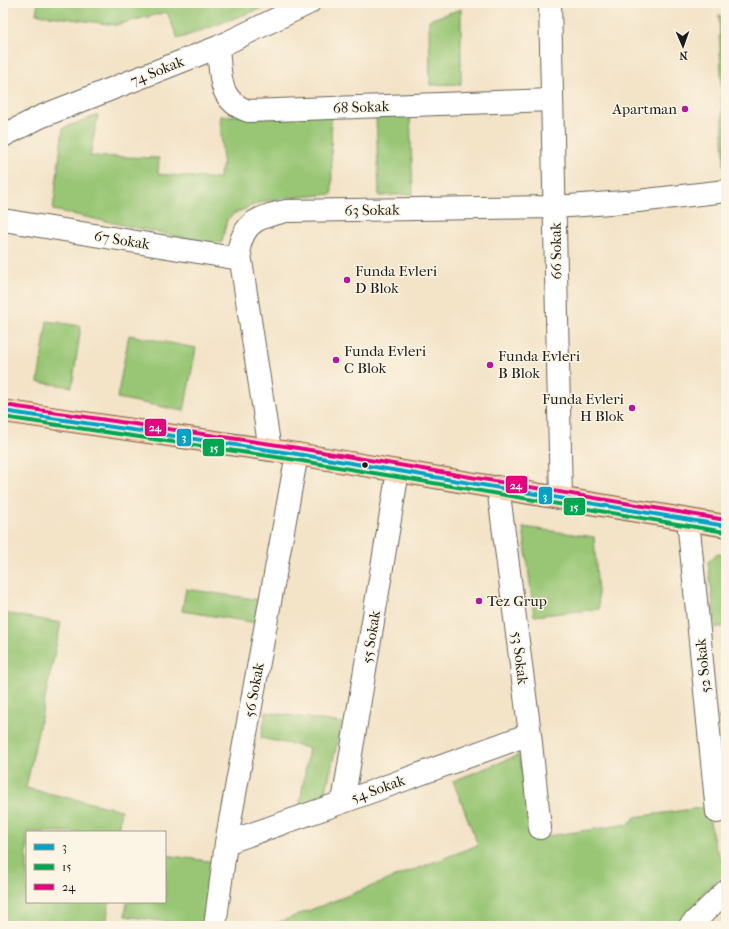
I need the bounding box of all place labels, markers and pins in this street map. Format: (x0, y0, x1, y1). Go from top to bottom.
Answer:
place label: Apartman (611, 100, 677, 118)
marker: Apartman (680, 104, 690, 114)
place label: Funda Evleri D Blok (355, 262, 438, 297)
marker: Funda Evleri D Blok (342, 275, 352, 285)
place label: Funda Evleri C Blok (344, 342, 427, 377)
place label: Funda Evleri B Blok (498, 347, 581, 382)
marker: Funda Evleri C Blok (331, 355, 341, 365)
marker: Funda Evleri B Blok (485, 360, 495, 370)
place label: Funda Evleri H Blok (542, 390, 625, 425)
marker: Funda Evleri H Blok (627, 403, 637, 413)
unlabelled marker (360, 460, 370, 470)
place label: Tez Grup (487, 592, 547, 610)
marker: Tez Grup (474, 596, 484, 606)

